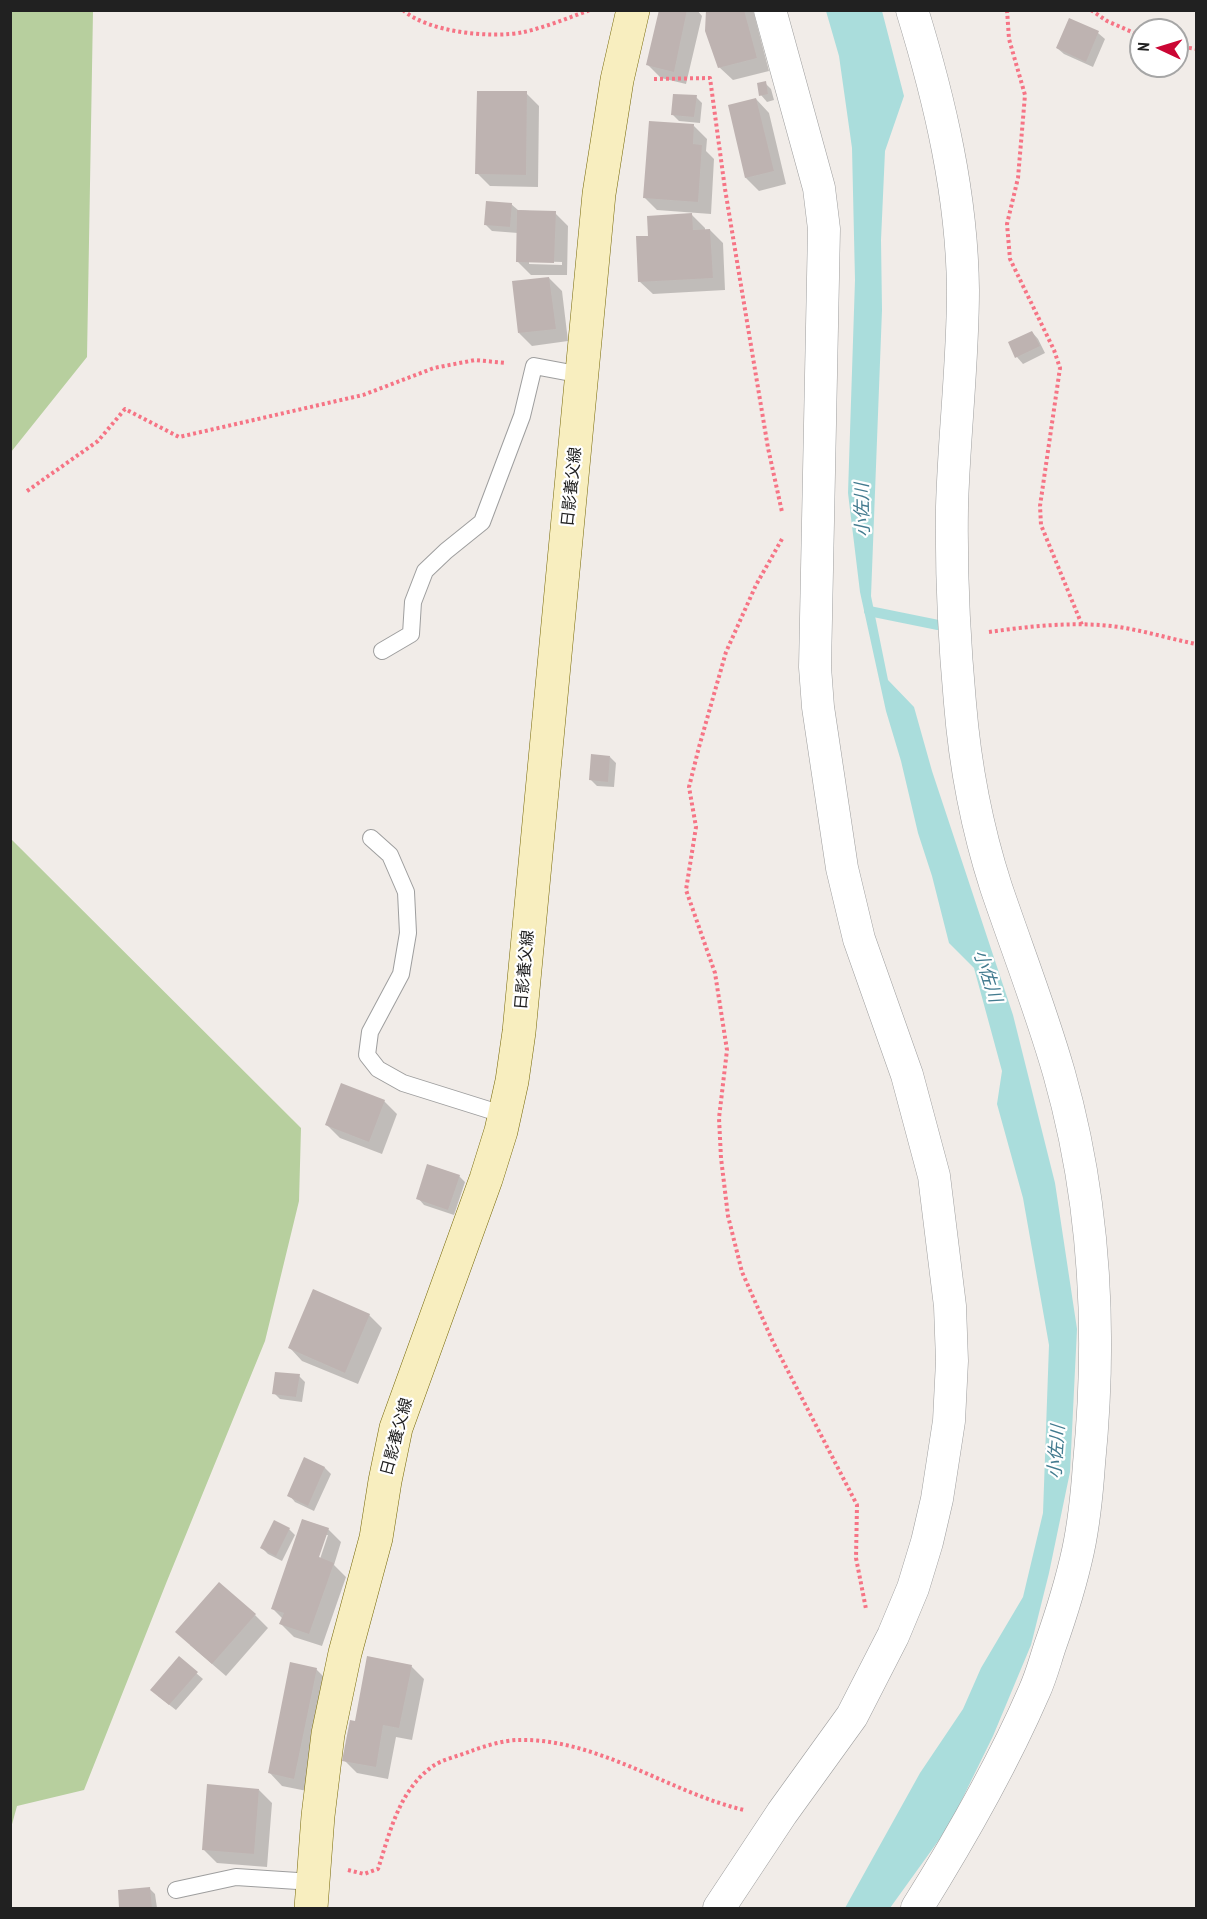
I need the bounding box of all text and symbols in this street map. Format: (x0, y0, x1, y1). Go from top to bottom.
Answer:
north arrow (1129, 18, 1189, 78)
text: N (1133, 42, 1153, 52)
street label: 日影養父線 (558, 446, 586, 528)
water label: 小佐川 (852, 483, 874, 537)
street label: 日影養父線 (512, 929, 538, 1011)
water label: 小佐川 (968, 947, 1006, 1005)
street label: 日影養父線 (377, 1396, 417, 1478)
water label: 小佐川 (1044, 1424, 1070, 1480)

